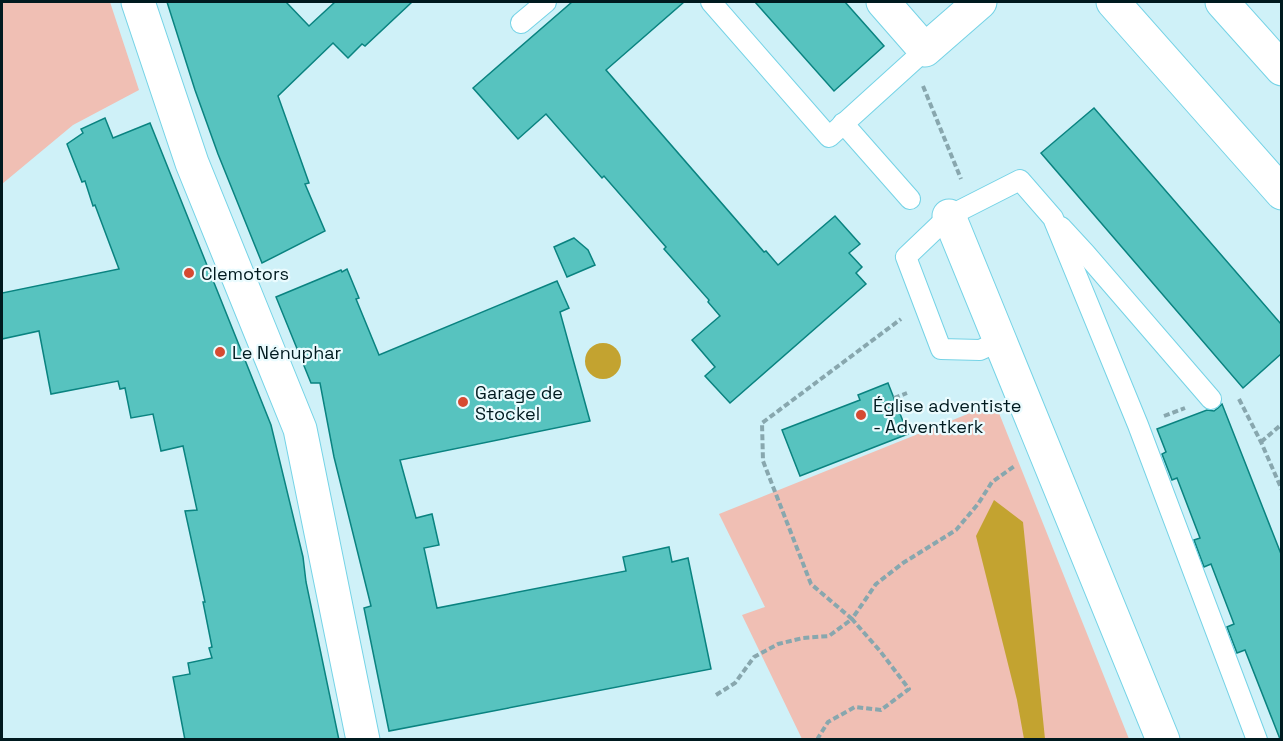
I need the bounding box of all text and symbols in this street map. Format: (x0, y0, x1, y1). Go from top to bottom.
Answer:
place label: Clemotors (201, 262, 289, 285)
marker: Clemotors (182, 266, 196, 280)
place label: Le Nénuphar (232, 341, 342, 364)
marker: Le Nénuphar (213, 345, 227, 359)
place label: Garage de Stockel (475, 381, 563, 425)
place label: Église adventiste - Adventkerk (873, 394, 1021, 438)
marker: Garage de Stockel (456, 395, 470, 409)
marker: Église adventiste - Adventkerk (854, 408, 868, 422)

